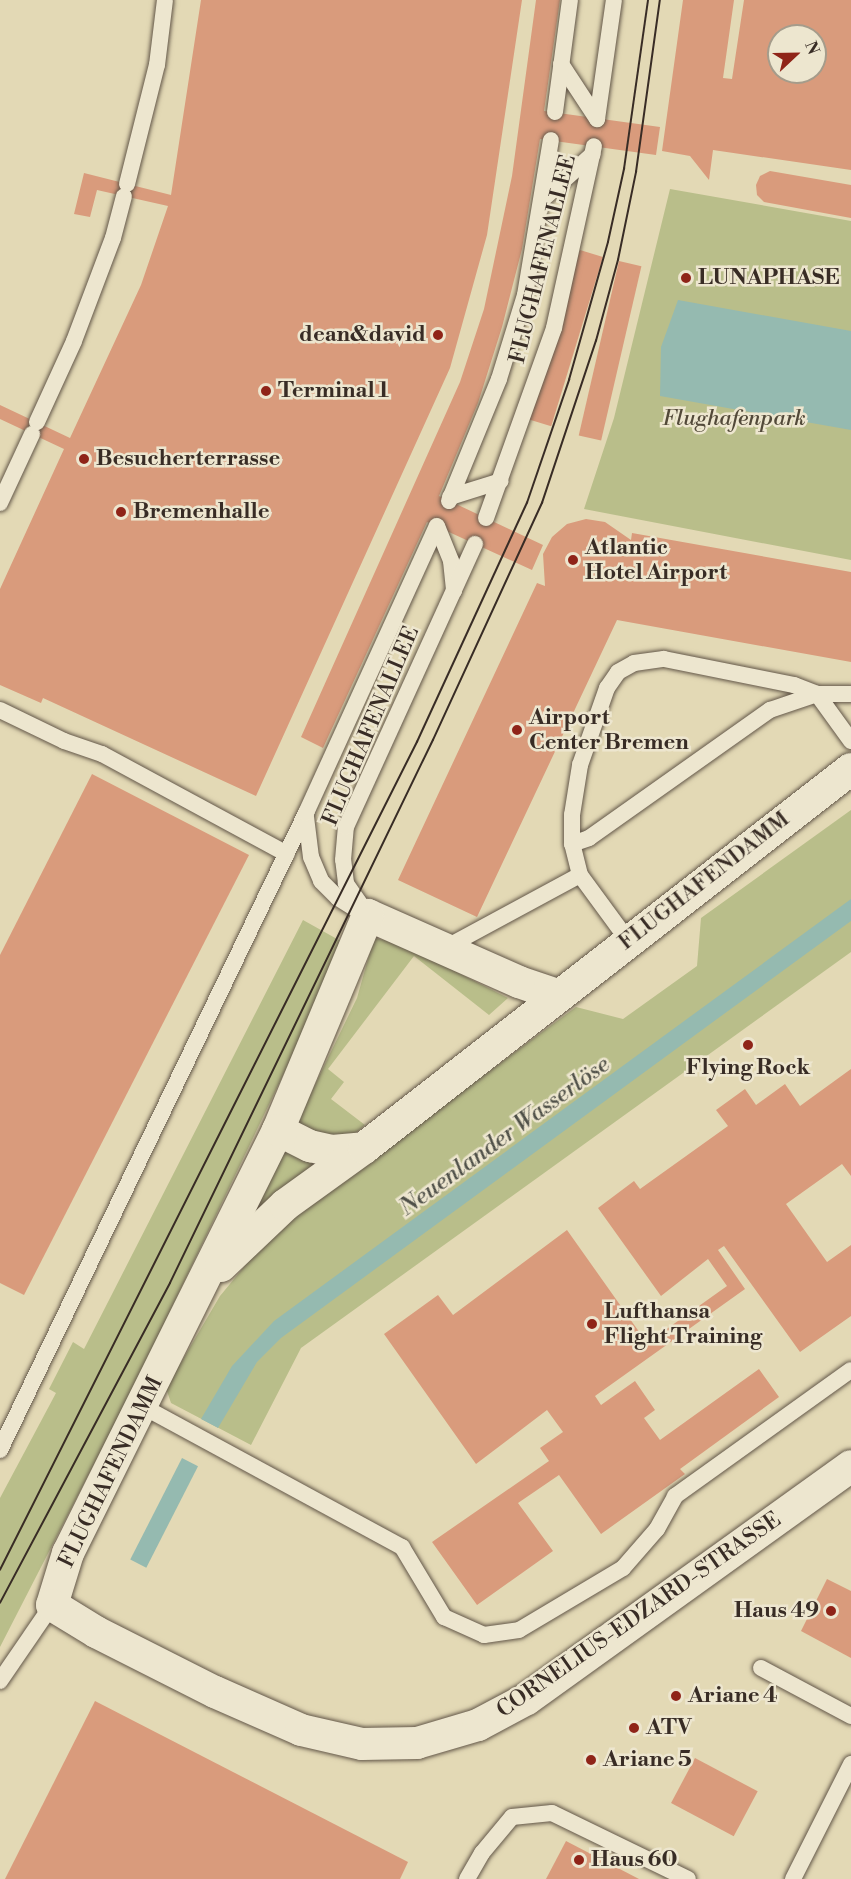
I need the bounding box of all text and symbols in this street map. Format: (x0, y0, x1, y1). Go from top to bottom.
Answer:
north arrow (767, 24, 827, 84)
text: N (800, 38, 823, 58)
street label: FLUGHAFENALLEE (504, 152, 582, 366)
place label: LUNAPHASE (698, 265, 840, 291)
marker: LUNAPHASE (679, 271, 693, 285)
place label: dean&david (299, 322, 426, 348)
marker: dean&david (431, 328, 445, 342)
place label: Terminal 1 (278, 378, 389, 404)
marker: Terminal 1 (259, 384, 273, 398)
park label: Flughafenpark (662, 406, 806, 432)
place label: Besucherterrasse (96, 446, 280, 472)
marker: Besucherterrasse (77, 452, 91, 466)
place label: Bremenhalle (133, 499, 269, 525)
marker: Bremenhalle (114, 505, 128, 519)
place label: Atlantic Hotel Airport (585, 534, 727, 586)
marker: Atlantic Hotel Airport (566, 553, 580, 567)
street label: FLUGHAFENALLEE (317, 622, 425, 830)
place label: Airport Center Bremen (529, 704, 689, 756)
marker: Airport Center Bremen (510, 723, 524, 737)
street label: FLUGHAFENDAMM (613, 806, 795, 956)
marker: Flying Rock (741, 1038, 755, 1052)
water label: Neuenlander Wasserlöse (394, 1051, 616, 1223)
place label: Flying Rock (686, 1055, 810, 1081)
place label: Lufthansa Flight Training (604, 1298, 762, 1350)
marker: Lufthansa Flight Training (585, 1317, 599, 1331)
street label: FLUGHAFENDAMM (53, 1372, 169, 1572)
street label: CORNELIUS-EDZARD-STRASSE (492, 1506, 786, 1724)
place label: Haus 49 (734, 1598, 819, 1624)
marker: Haus 49 (824, 1604, 838, 1618)
place label: Ariane 4 (688, 1683, 778, 1709)
marker: Ariane 4 (669, 1689, 683, 1703)
place label: ATV (646, 1715, 692, 1741)
marker: ATV (627, 1721, 641, 1735)
place label: Ariane 5 (603, 1747, 692, 1773)
marker: Ariane 5 (584, 1753, 598, 1767)
place label: Haus 60 (591, 1847, 677, 1873)
marker: Haus 60 (572, 1853, 586, 1867)

